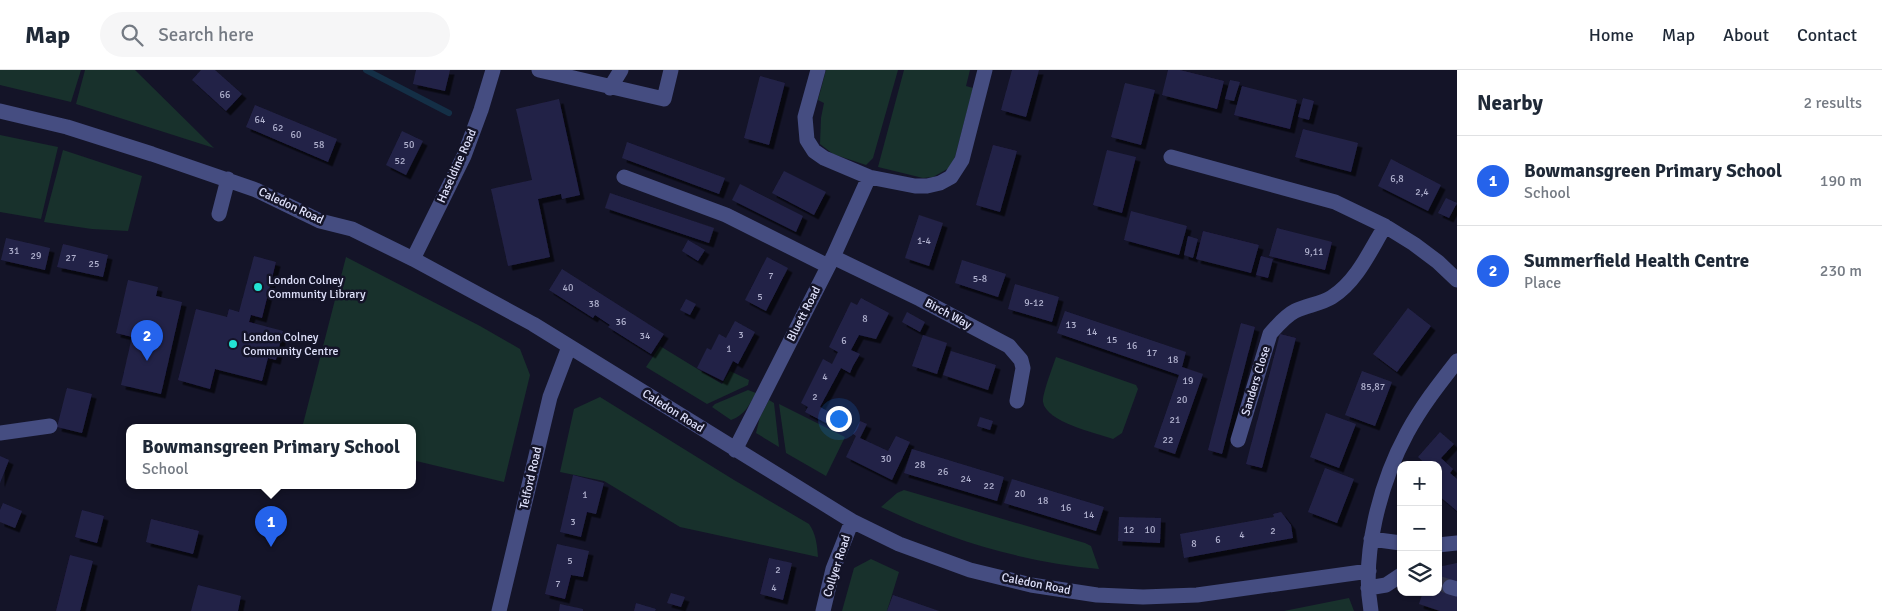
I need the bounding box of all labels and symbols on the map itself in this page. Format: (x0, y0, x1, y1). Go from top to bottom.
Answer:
house number: 66 (220, 89, 230, 101)
house number: 64 (255, 114, 266, 126)
house number: 62 (273, 122, 283, 134)
street label: Haseldine Road (434, 127, 480, 205)
house number: 60 (291, 129, 301, 141)
house number: 58 (314, 139, 324, 151)
house number: 50 (404, 139, 414, 151)
house number: 52 (395, 155, 405, 167)
house number: 6,8 (1390, 173, 1404, 185)
street label: Caledon Road (256, 184, 326, 228)
house number: 2,4 (1415, 186, 1429, 198)
house number: 1-4 (917, 235, 932, 247)
house number: 31 (9, 245, 19, 257)
house number: 9,11 (1305, 246, 1323, 258)
house number: 29 (31, 250, 41, 262)
house number: 27 (66, 252, 76, 264)
house number: 25 (89, 258, 99, 270)
house number: 7 (768, 270, 774, 282)
place label: London Colney Community Library (268, 273, 366, 302)
house number: 5-8 (973, 273, 987, 285)
marker: London Colney Community Library (252, 281, 264, 293)
house number: 40 (563, 282, 573, 294)
street label: Bluett Road (784, 284, 824, 344)
house number: 5 (757, 291, 763, 303)
street label: Birch Way (922, 295, 974, 333)
house number: 9-12 (1024, 297, 1044, 309)
house number: 38 (589, 298, 599, 310)
house number: 8 (862, 313, 868, 325)
house number: 36 (616, 316, 626, 328)
house number: 13 (1066, 319, 1076, 331)
pin: 2 (131, 320, 163, 361)
house number: 14 (1087, 326, 1098, 338)
house number: 3 (738, 329, 744, 341)
place label: London Colney Community Centre (243, 330, 338, 359)
house number: 34 (640, 330, 651, 342)
house number: 15 (1107, 334, 1117, 346)
house number: 6 (841, 335, 847, 347)
marker: London Colney Community Centre (227, 338, 239, 350)
house number: 16 (1127, 340, 1137, 352)
house number: 1 (726, 343, 732, 355)
street label: Sanders Close (1238, 344, 1274, 418)
house number: 17 (1147, 347, 1157, 359)
house number: 18 (1168, 354, 1178, 366)
house number: 4 (822, 371, 828, 383)
house number: 19 (1183, 375, 1193, 387)
house number: 85,87 (1361, 381, 1385, 393)
street label: Caledon Road (639, 386, 707, 436)
house number: 2 (812, 391, 818, 403)
house number: 20 (1177, 394, 1187, 406)
your location (826, 406, 852, 432)
house number: 21 (1170, 414, 1180, 426)
house number: 22 (1163, 434, 1173, 446)
street label: Telford Road (517, 445, 545, 511)
house number: 30 (881, 453, 891, 465)
house number: 28 (915, 459, 925, 471)
house number: 26 (938, 466, 948, 478)
house number: 24 (961, 473, 972, 485)
house number: 22 (984, 480, 994, 492)
house number: 20 (1015, 488, 1025, 500)
house number: 1 (582, 489, 588, 501)
house number: 18 (1038, 495, 1048, 507)
house number: 16 (1061, 502, 1071, 514)
pin: 1 (255, 506, 287, 547)
house number: 14 (1084, 509, 1095, 521)
house number: 3 (570, 516, 576, 528)
house number: 12 (1124, 524, 1134, 536)
house number: 10 (1145, 524, 1155, 536)
house number: 2 (1270, 525, 1276, 537)
house number: 4 (1239, 529, 1245, 541)
street label: Collyer Road (820, 533, 854, 599)
house number: 6 (1215, 534, 1221, 546)
house number: 8 (1191, 538, 1197, 550)
house number: 5 (567, 555, 573, 567)
house number: 2 (775, 564, 781, 576)
street label: Caledon Road (1000, 570, 1072, 598)
house number: 7 (555, 578, 561, 590)
house number: 4 (771, 582, 777, 594)

